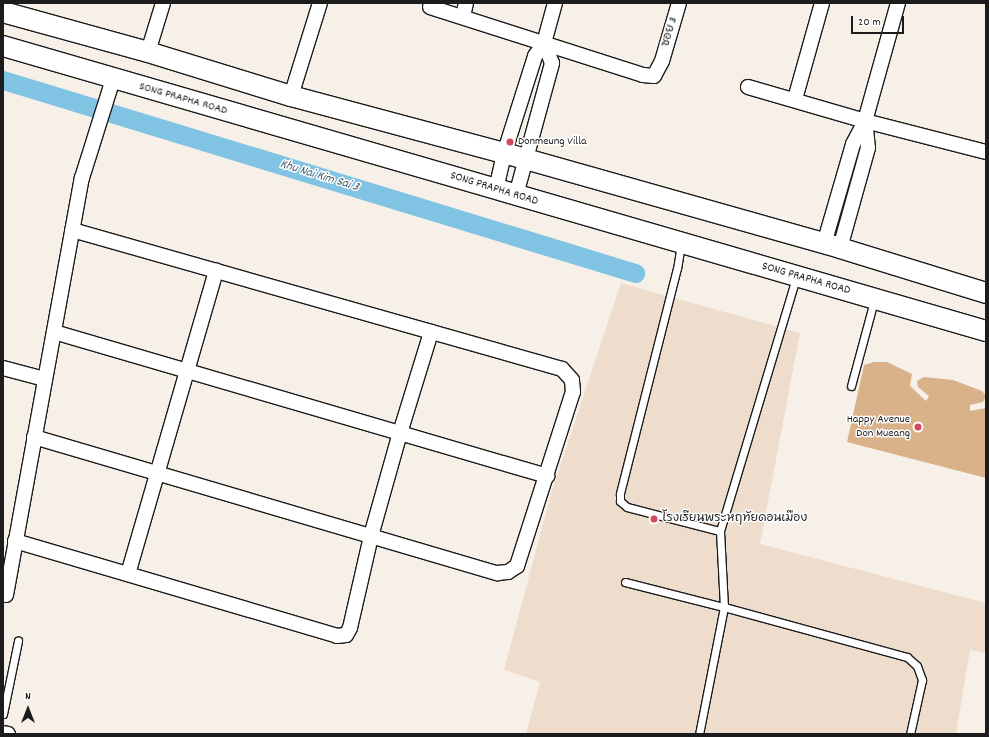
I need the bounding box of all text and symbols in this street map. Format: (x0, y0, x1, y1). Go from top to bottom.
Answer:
scale bar (853, 8, 906, 34)
text: 20 m (858, 14, 881, 31)
street label: ซอย 3 (659, 15, 681, 49)
street label: SONG PRAPHA ROAD (137, 80, 229, 118)
place label: Donmeung Villa (518, 135, 587, 149)
marker: Donmeung Villa (505, 137, 515, 147)
water label: Khu Nai Kim Sai 3 (278, 158, 360, 196)
street label: SONG PRAPHA ROAD (448, 169, 540, 209)
street label: SONG PRAPHA ROAD (760, 260, 852, 298)
place label: Happy Avenue Don Mueang (847, 413, 910, 441)
marker: Happy Avenue Don Mueang (913, 422, 923, 432)
place label: โรงเรียนพระหฤทัยดอนเมือง (662, 512, 807, 526)
marker: โรงเรียนพระหฤทัยดอนเมือง (649, 514, 659, 524)
north arrow (8, 689, 48, 729)
text: N (25, 689, 31, 705)

